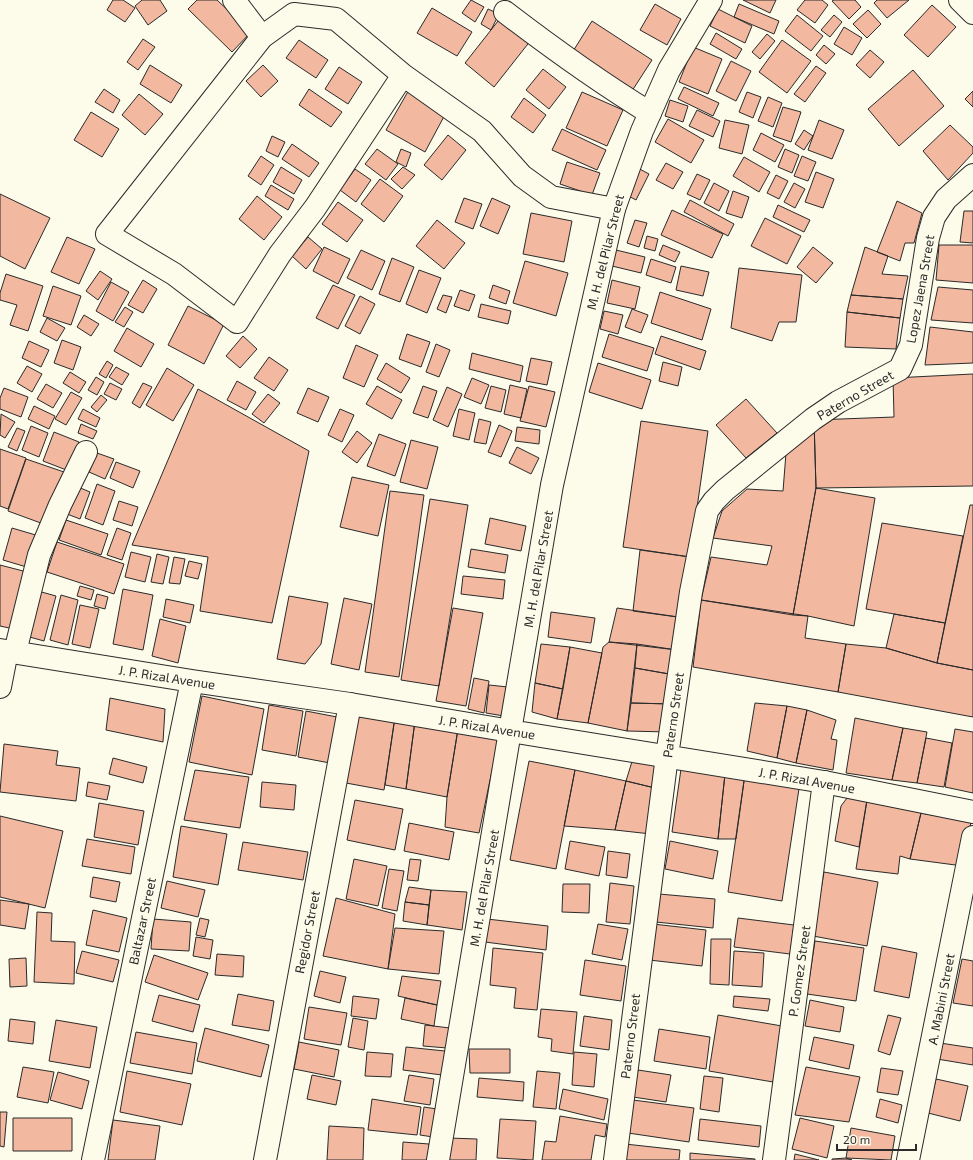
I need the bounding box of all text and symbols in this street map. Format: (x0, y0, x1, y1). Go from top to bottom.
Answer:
street label: M. H. del Pilar Street (583, 193, 627, 311)
street label: Lopez Jaena Street (903, 233, 937, 345)
street label: Paterno Street (814, 367, 896, 423)
street label: M. H. del Pilar Street (520, 509, 556, 629)
street label: J. P. Rizal Avenue (118, 661, 216, 693)
street label: Paterno Street (659, 671, 687, 759)
street label: J. P. Rizal Avenue (438, 711, 536, 743)
street label: J. P. Rizal Avenue (758, 764, 856, 796)
street label: M. H. del Pilar Street (466, 828, 502, 948)
street label: Baltazar Street (125, 876, 159, 966)
street label: Regidor Street (291, 889, 323, 975)
street label: P. Gomez Street (785, 924, 813, 1018)
street label: A. Mabini Street (924, 952, 958, 1046)
street label: Paterno Street (617, 992, 643, 1080)
scale bar (837, 1126, 916, 1152)
text: 20 m (843, 1132, 870, 1146)

